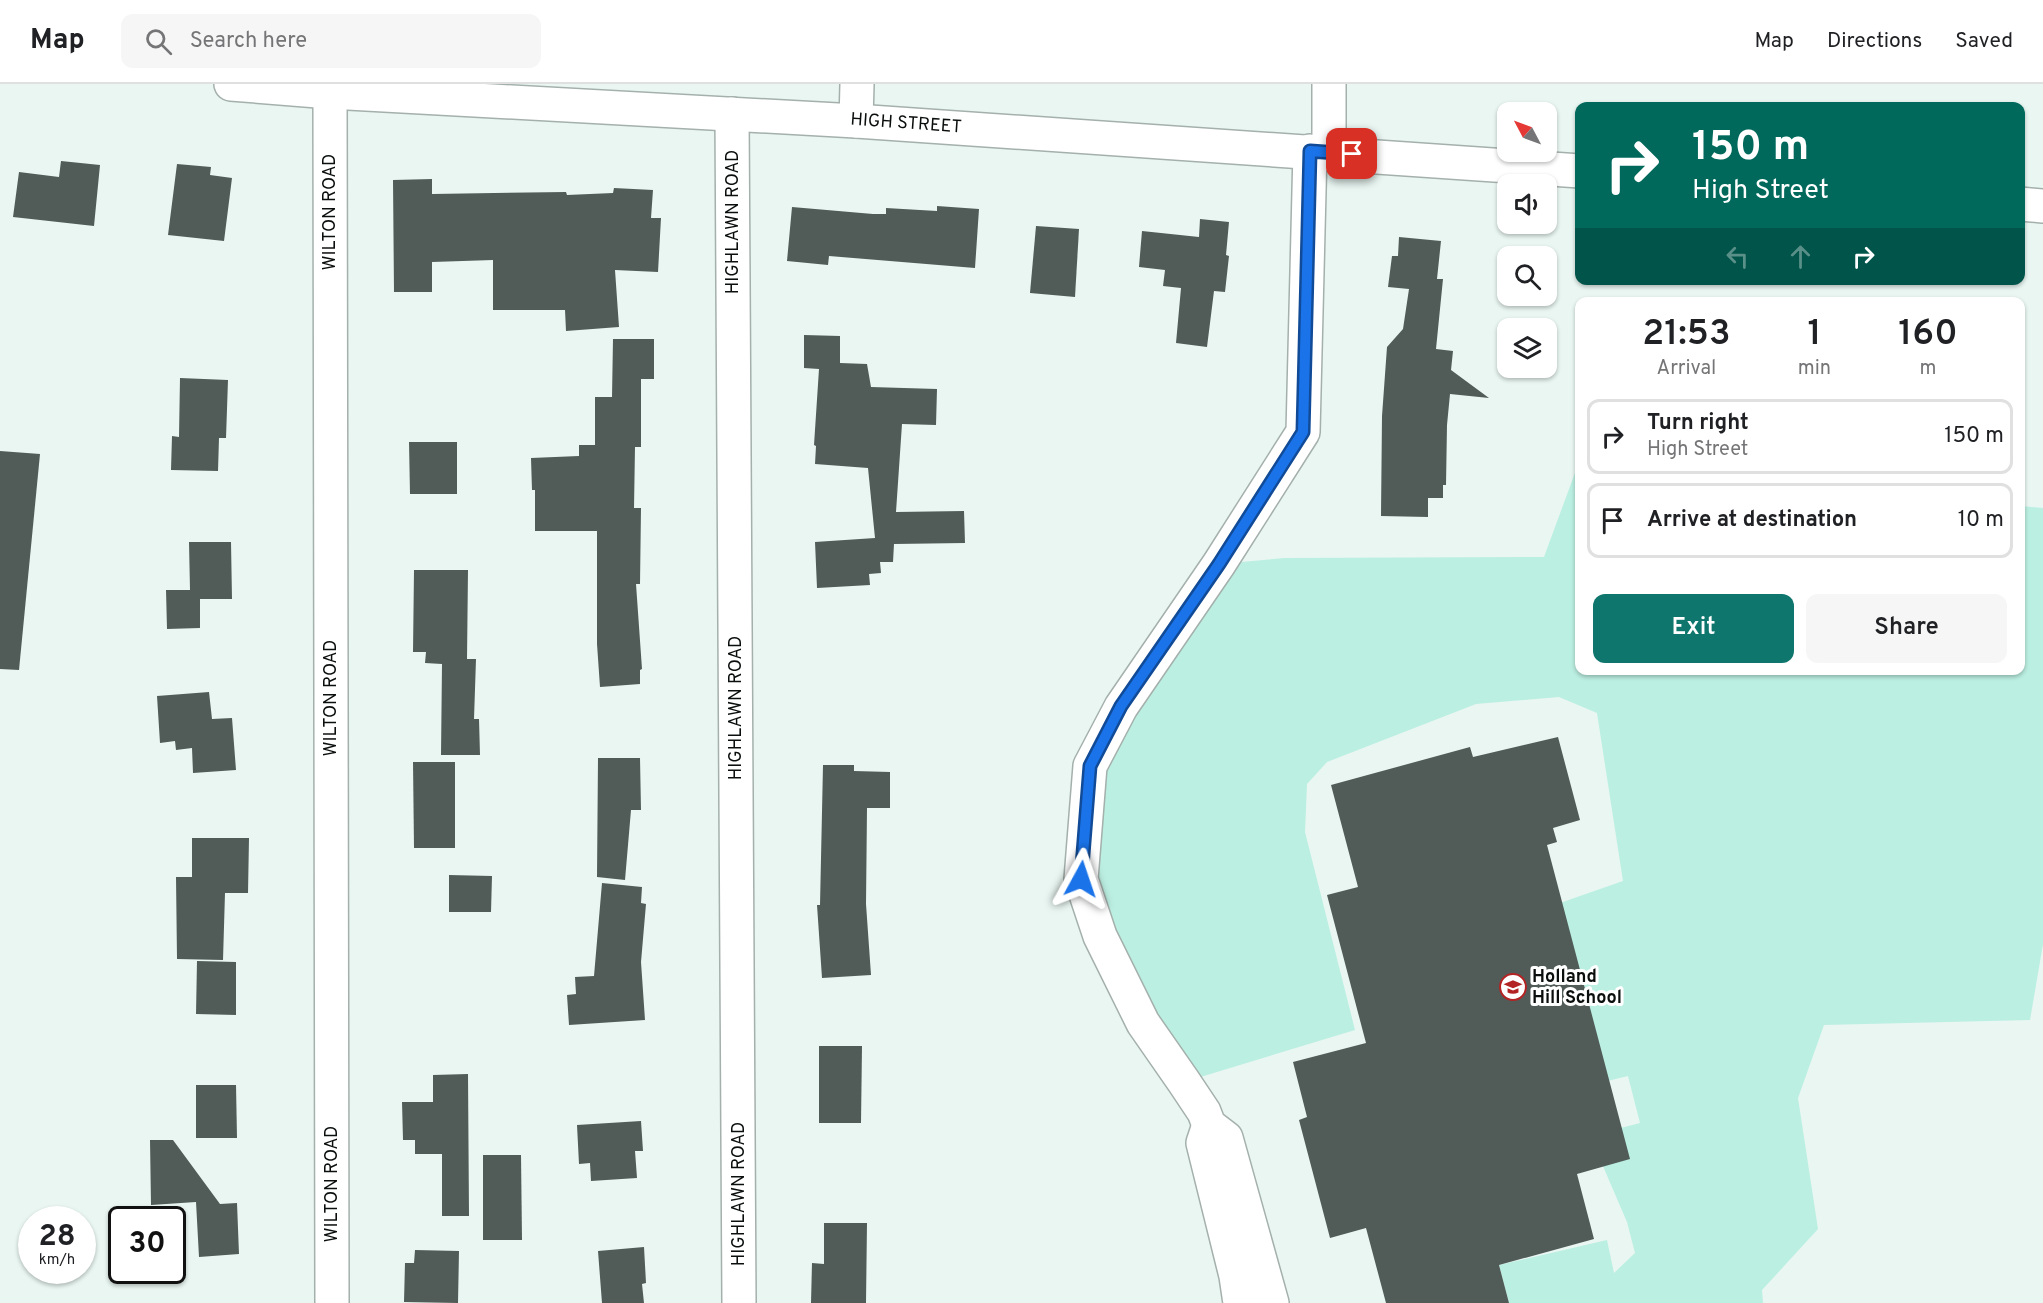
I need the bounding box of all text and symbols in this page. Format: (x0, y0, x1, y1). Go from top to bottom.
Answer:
search box (121, 14, 541, 68)
text: Map (30, 23, 85, 59)
icon: search (142, 25, 175, 58)
text: Search here (190, 28, 307, 55)
text: Map (1754, 28, 1794, 55)
text: Directions (1827, 28, 1922, 55)
text: Saved (1955, 28, 2013, 55)
north arrow (1497, 102, 1557, 162)
map controls (1497, 102, 1557, 378)
street label: HIGH STREET (850, 109, 962, 139)
text: 150 m (1692, 122, 1809, 175)
icon: right (1593, 126, 1671, 204)
pin (1326, 128, 1377, 179)
icon: arrive (1335, 137, 1368, 170)
street label: HIGHLAWN ROAD (722, 150, 745, 294)
street label: WILTON ROAD (319, 154, 342, 270)
button: sound (1497, 174, 1557, 234)
text: High Street (1692, 174, 1829, 208)
icon: left (1721, 240, 1754, 273)
icon: ahead (1784, 240, 1817, 273)
icon: right (1847, 240, 1880, 273)
button: search (1497, 246, 1557, 306)
text: 21:53 (1642, 312, 1731, 358)
text: 1 (1807, 312, 1821, 358)
text: 160 (1898, 312, 1958, 358)
button: layers (1497, 318, 1557, 378)
text: Arrival (1657, 356, 1716, 382)
text: min (1798, 356, 1831, 382)
text: m (1920, 356, 1937, 382)
text: Turn right (1647, 410, 1749, 437)
icon: right (1596, 420, 1629, 453)
text: 150 m (1944, 423, 2004, 450)
text: High Street (1647, 437, 1748, 463)
icon: arrive (1596, 504, 1629, 537)
text: Arrive at destination (1647, 507, 1857, 534)
text: 10 m (1958, 507, 2004, 534)
button: Exit (1593, 594, 1794, 663)
button: Share (1806, 594, 2007, 663)
street label: HIGHLAWN ROAD (725, 636, 748, 780)
street label: WILTON ROAD (320, 640, 343, 756)
position arrow (1049, 847, 1113, 911)
place label: Holland Hill School (1532, 966, 1622, 1010)
school or university icon: Holland Hill School (1498, 972, 1528, 1002)
street label: HIGHLAWN ROAD (728, 1122, 751, 1266)
street label: WILTON ROAD (321, 1126, 344, 1242)
speed limit sign: 30 (108, 1206, 186, 1284)
text: 28 (38, 1219, 76, 1256)
text: km/h (39, 1251, 75, 1270)

